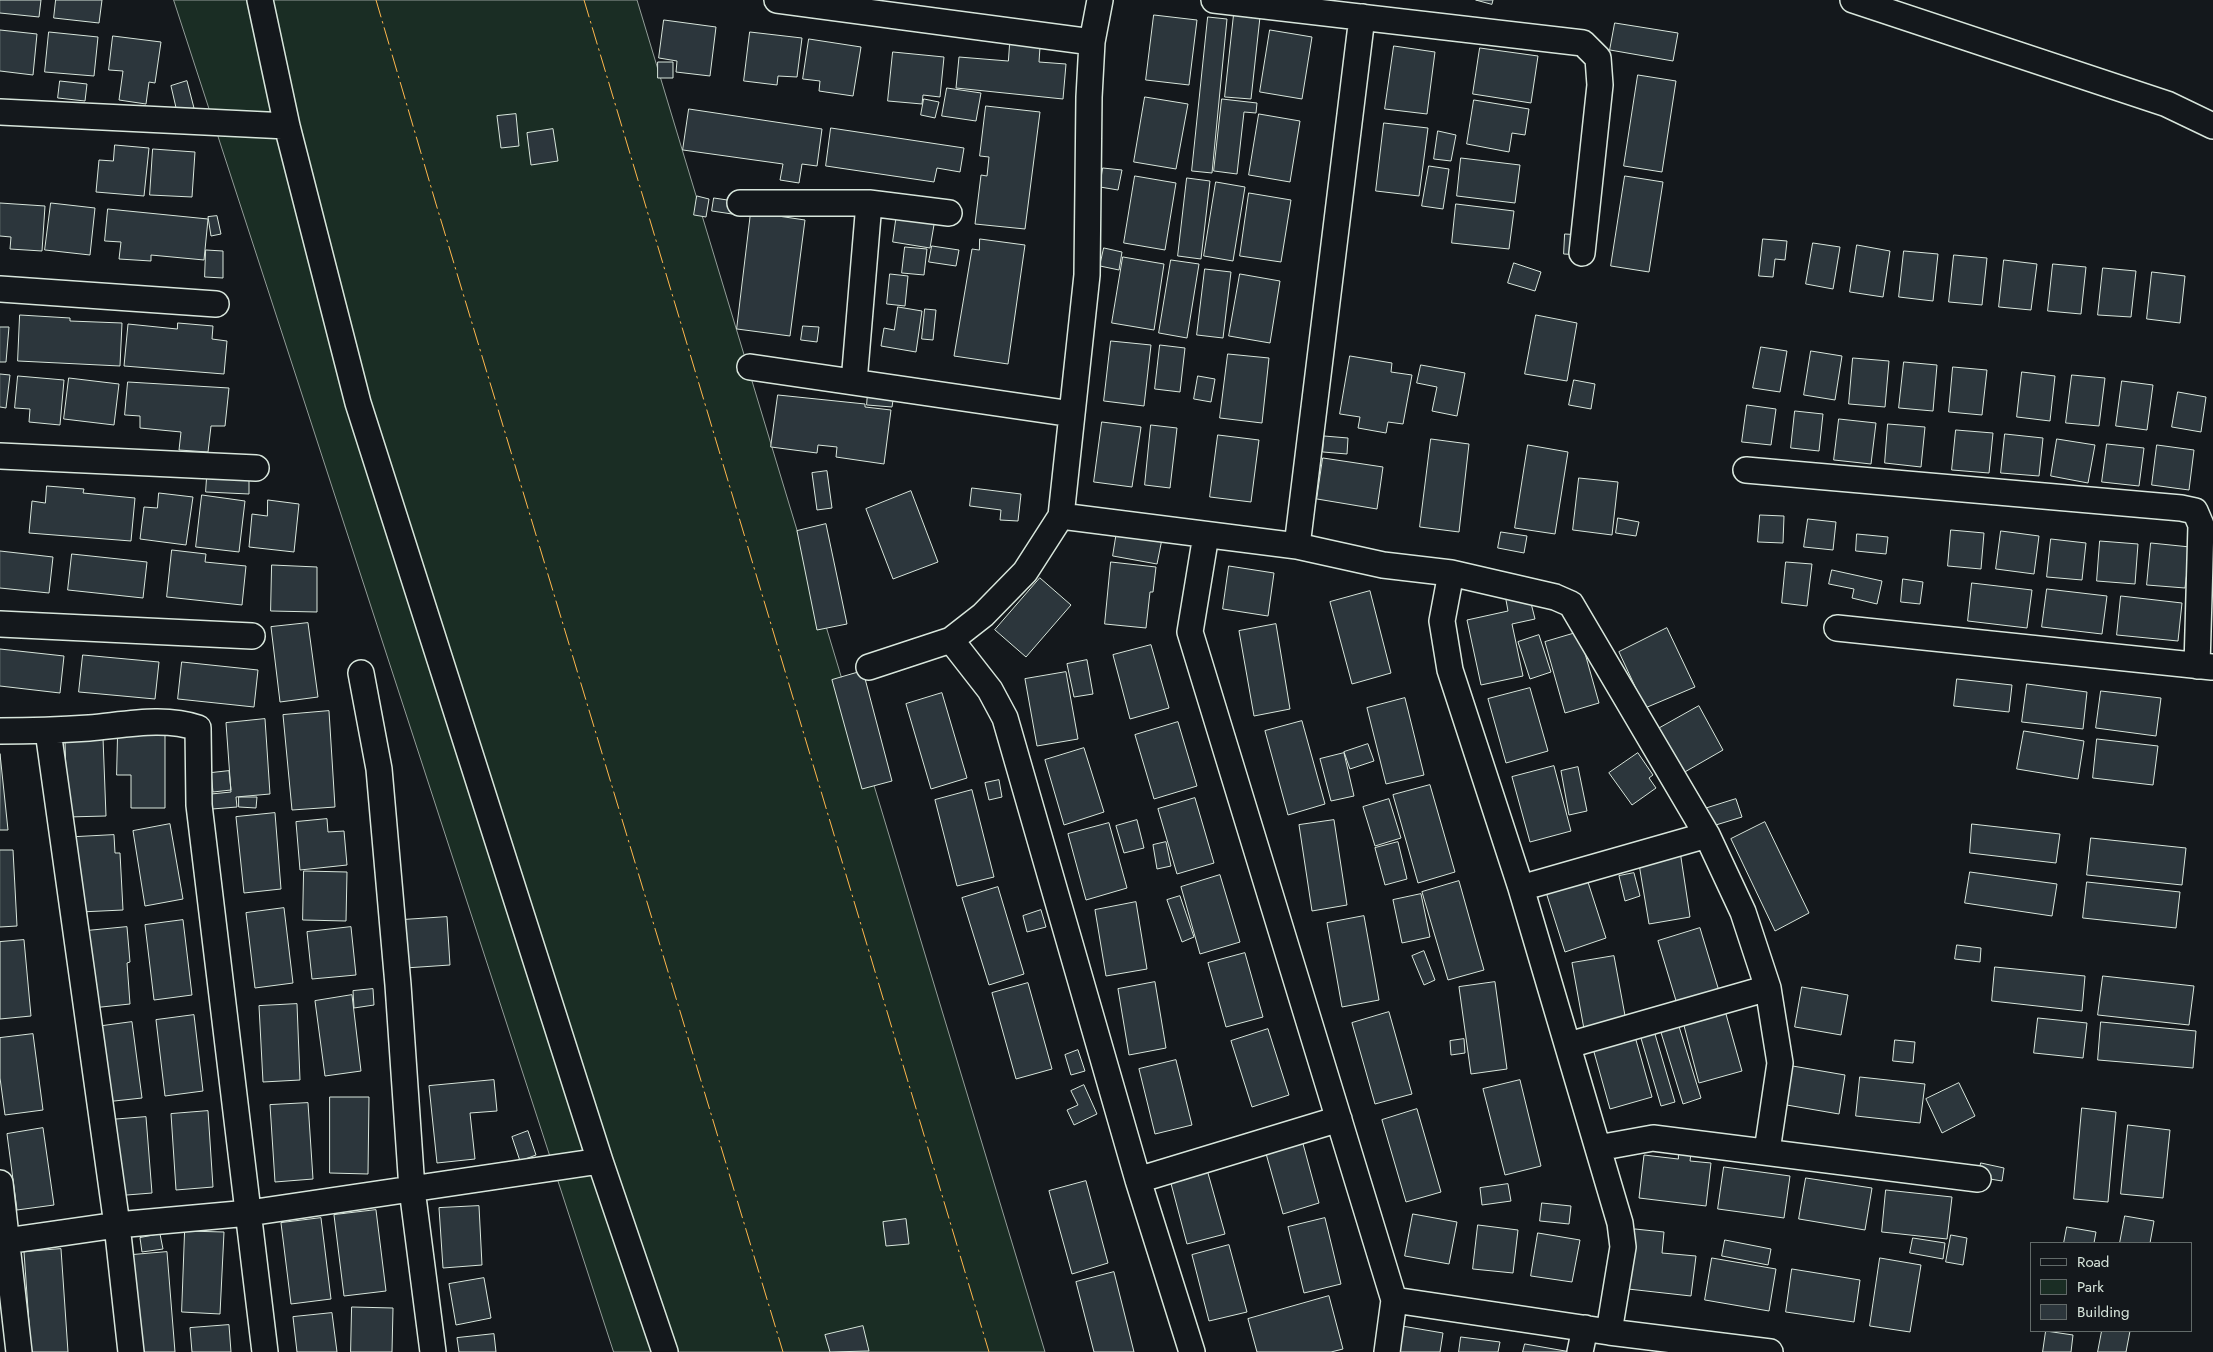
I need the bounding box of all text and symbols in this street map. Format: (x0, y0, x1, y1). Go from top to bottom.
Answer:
legend (2030, 1242, 2193, 1332)
text: Road (2077, 1251, 2109, 1273)
text: Park (2077, 1276, 2104, 1298)
text: Building (2077, 1301, 2129, 1323)

